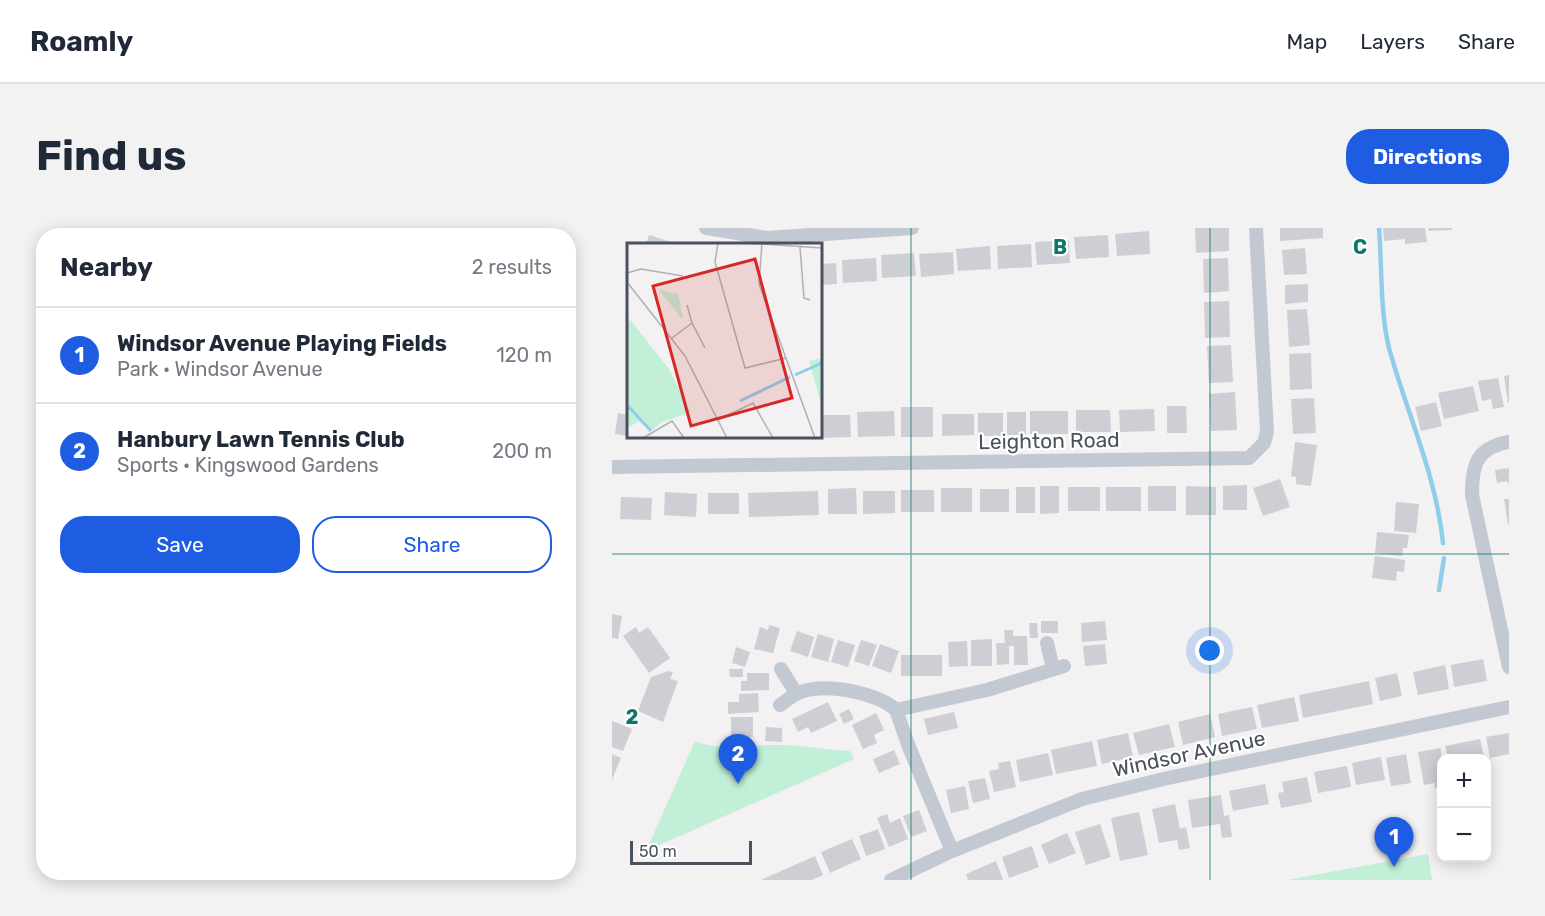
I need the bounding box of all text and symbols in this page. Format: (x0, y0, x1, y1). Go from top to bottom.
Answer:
text: Roamly (30, 25, 133, 58)
text: Map (1286, 29, 1327, 54)
text: Layers (1360, 29, 1425, 54)
text: Share (1458, 29, 1515, 54)
button: Directions (1346, 129, 1509, 184)
text: Find us (36, 131, 187, 181)
text: B (1053, 235, 1067, 259)
text: C (1353, 235, 1367, 259)
inset map (627, 243, 822, 438)
text: Nearby (60, 252, 153, 283)
text: 2 results (472, 255, 552, 279)
text: Windsor Avenue Playing Fields (117, 330, 447, 357)
text: 1 (75, 343, 84, 367)
text: 120 m (496, 343, 552, 367)
text: Park · Windsor Avenue (117, 357, 323, 381)
text: Hanbury Lawn Tennis Club (117, 426, 405, 453)
street label: Leighton Road (978, 427, 1120, 454)
text: 2 (73, 439, 86, 463)
text: 200 m (492, 439, 552, 463)
text: Sports · Kingswood Gardens (117, 453, 379, 477)
button: Save (60, 516, 300, 573)
button: Share (312, 516, 552, 573)
your location (1195, 636, 1224, 665)
text: 2 (626, 705, 639, 729)
street label: Windsor Avenue (1110, 725, 1268, 782)
pin: 2 (718, 734, 758, 784)
map controls (1437, 754, 1491, 862)
button: + (1437, 754, 1491, 808)
button: − (1437, 808, 1491, 862)
pin: 1 (1374, 818, 1414, 867)
scale bar (630, 838, 752, 866)
text: 50 m (639, 842, 677, 861)

